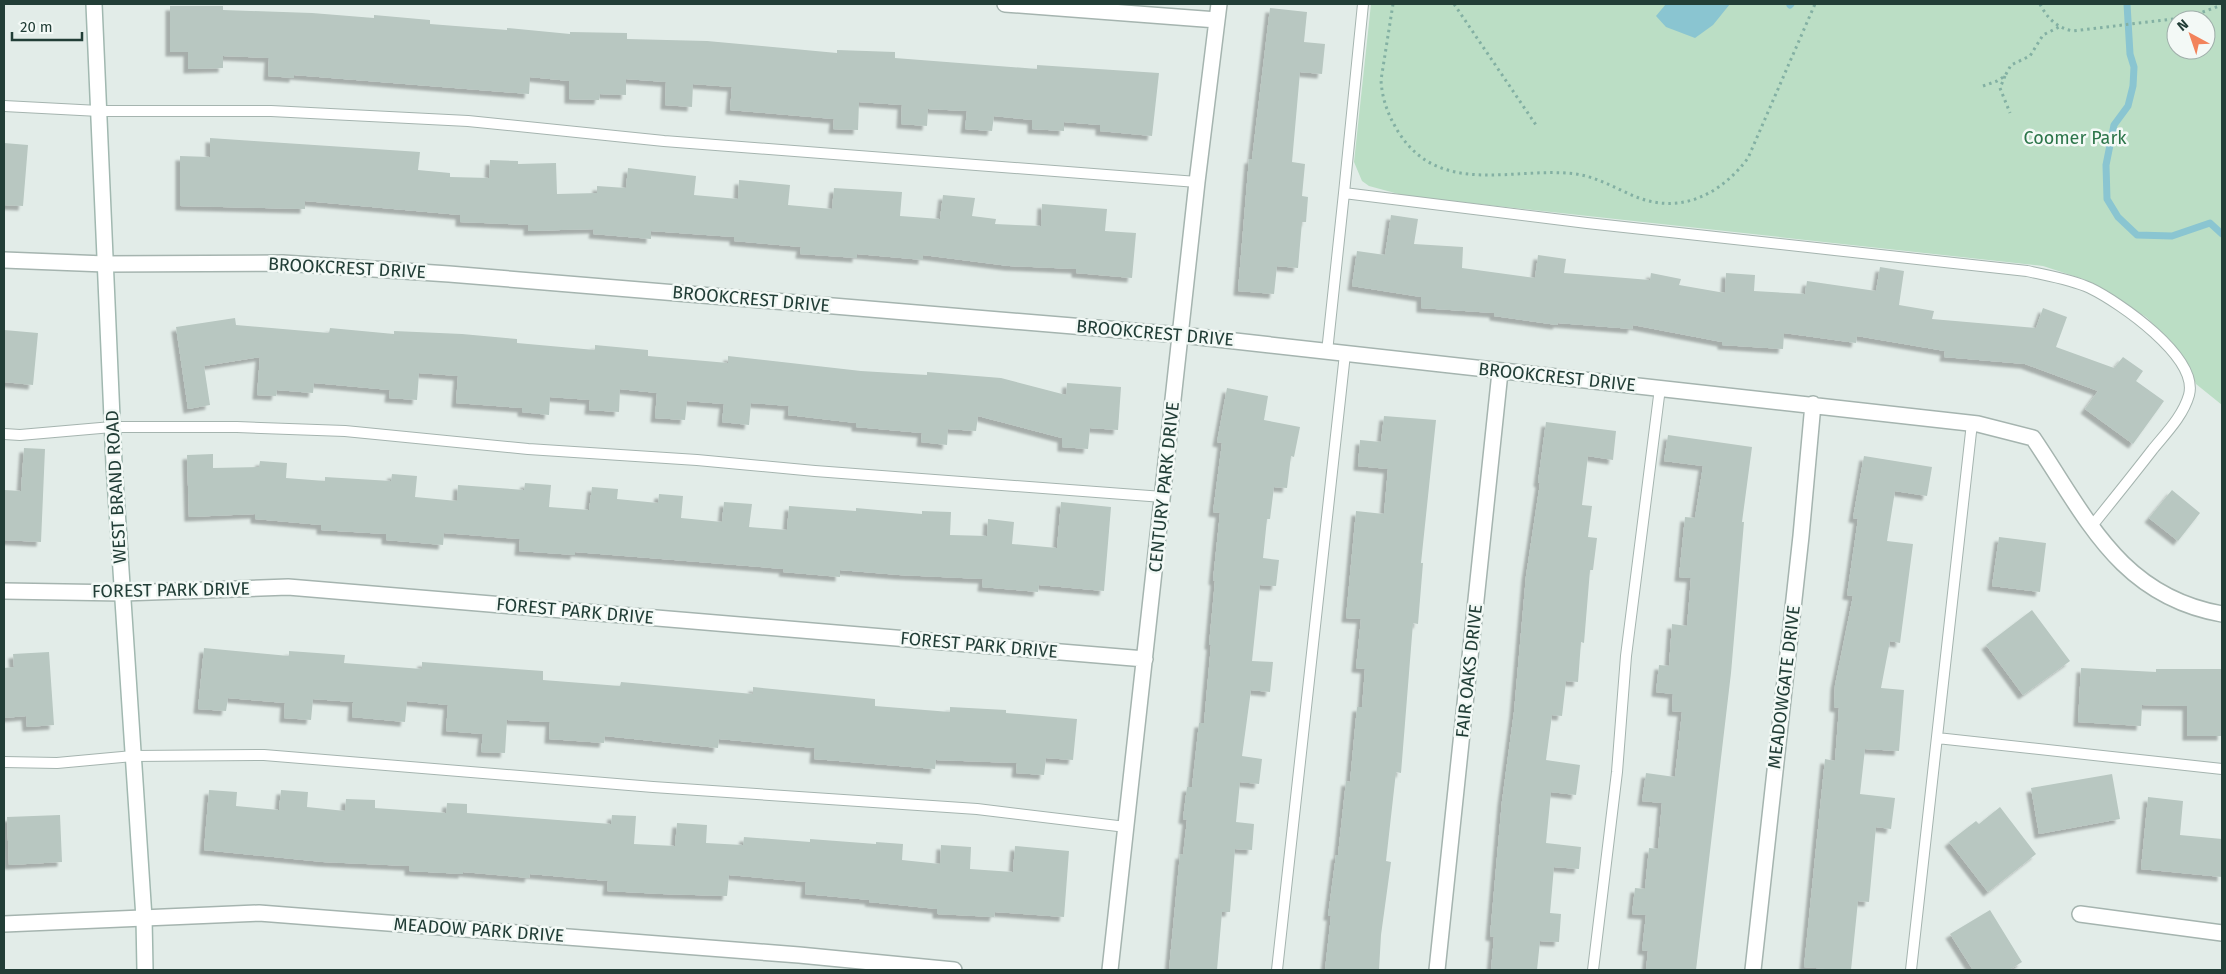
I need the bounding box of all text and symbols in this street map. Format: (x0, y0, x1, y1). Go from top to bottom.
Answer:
scale bar (12, 10, 82, 42)
north arrow (2166, 10, 2216, 60)
text: N (2174, 16, 2192, 35)
text: 20 m (20, 18, 53, 36)
park label: Coomer Park (2023, 127, 2127, 149)
street label: BROOKCREST DRIVE (267, 253, 427, 283)
street label: BROOKCREST DRIVE (671, 281, 831, 317)
street label: BROOKCREST DRIVE (1075, 315, 1235, 351)
street label: BROOKCREST DRIVE (1477, 358, 1637, 396)
street label: CENTURY PARK DRIVE (1144, 400, 1184, 574)
street label: WEST BRAND ROAD (101, 410, 131, 564)
street label: FOREST PARK DRIVE (92, 578, 250, 602)
street label: FOREST PARK DRIVE (495, 593, 655, 629)
street label: FAIR OAKS DRIVE (1451, 603, 1487, 739)
street label: MEADOWGATE DRIVE (1763, 604, 1805, 770)
street label: FOREST PARK DRIVE (899, 627, 1059, 663)
street label: MEADOW PARK DRIVE (393, 913, 565, 947)

